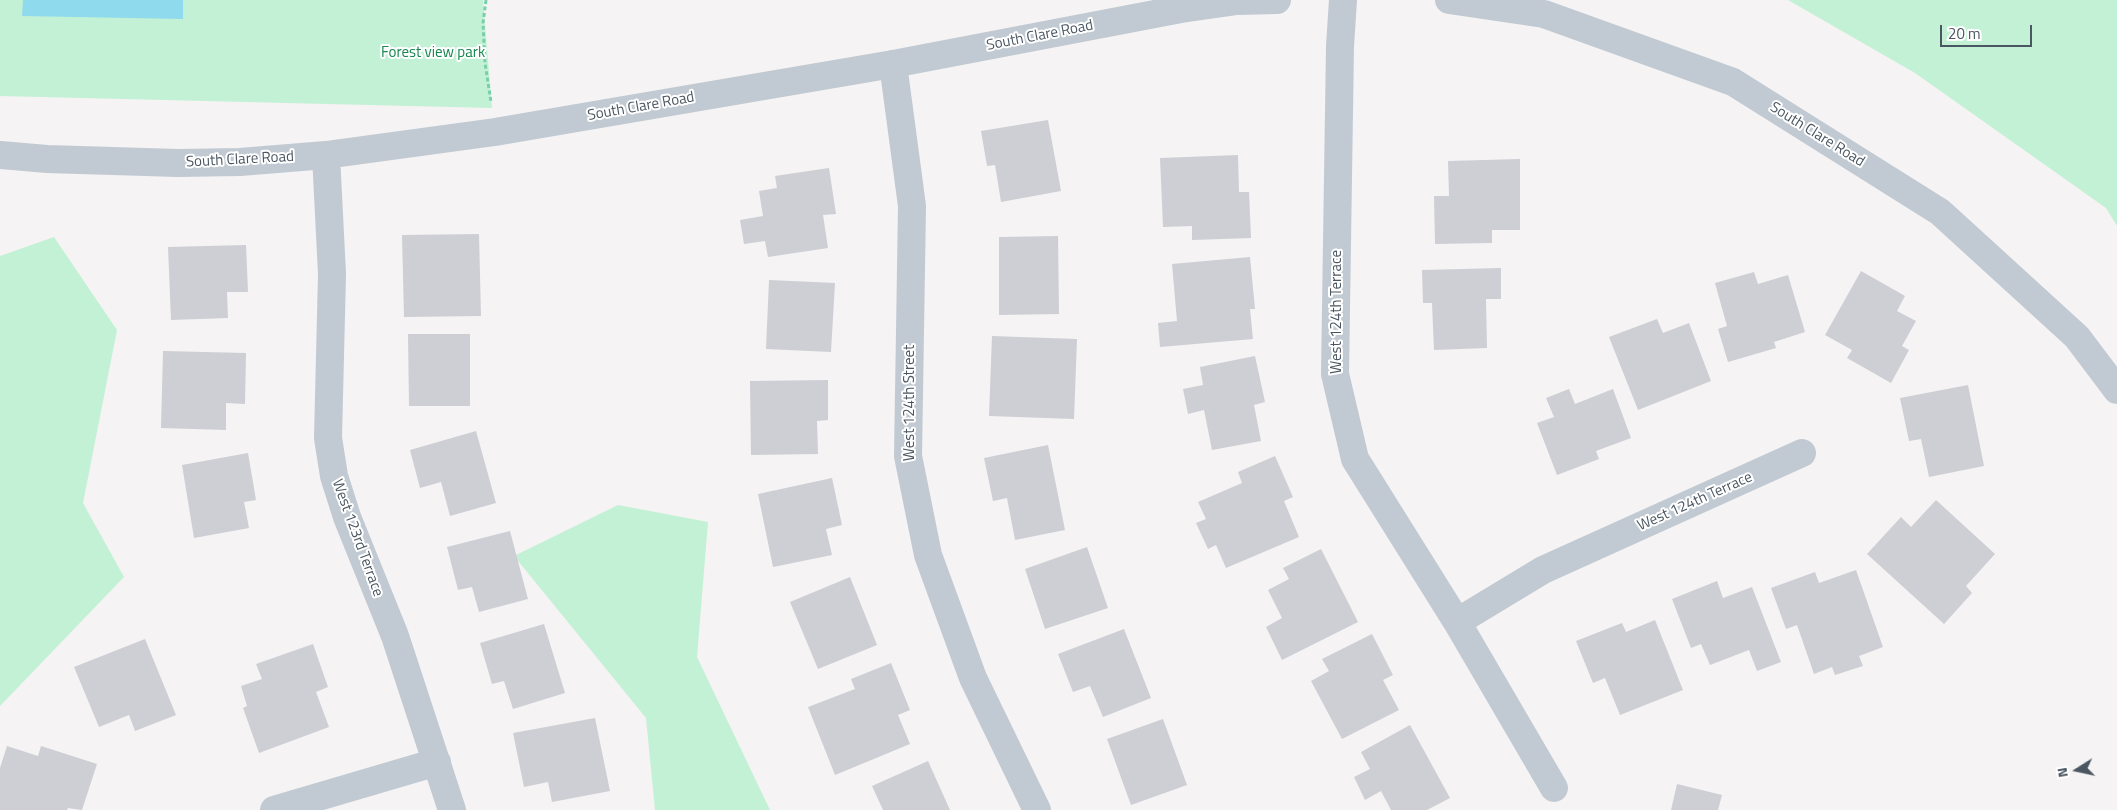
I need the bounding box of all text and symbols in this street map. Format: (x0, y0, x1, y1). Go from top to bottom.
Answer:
scale bar (1942, 15, 2034, 47)
street label: South Clare Road (985, 17, 1095, 55)
text: 20 m (1948, 22, 1981, 45)
park label: Forest view park (381, 44, 485, 62)
street label: South Clare Road (586, 89, 696, 125)
street label: South Clare Road (1766, 99, 1868, 171)
street label: South Clare Road (186, 148, 294, 172)
street label: West 124th Terrace (1328, 250, 1346, 374)
street label: West 124th Street (901, 345, 919, 461)
street label: West 124th Terrace (1635, 469, 1755, 535)
street label: West 123rd Terrace (327, 477, 387, 599)
north arrow (2052, 745, 2102, 795)
text: N (2051, 766, 2073, 779)

